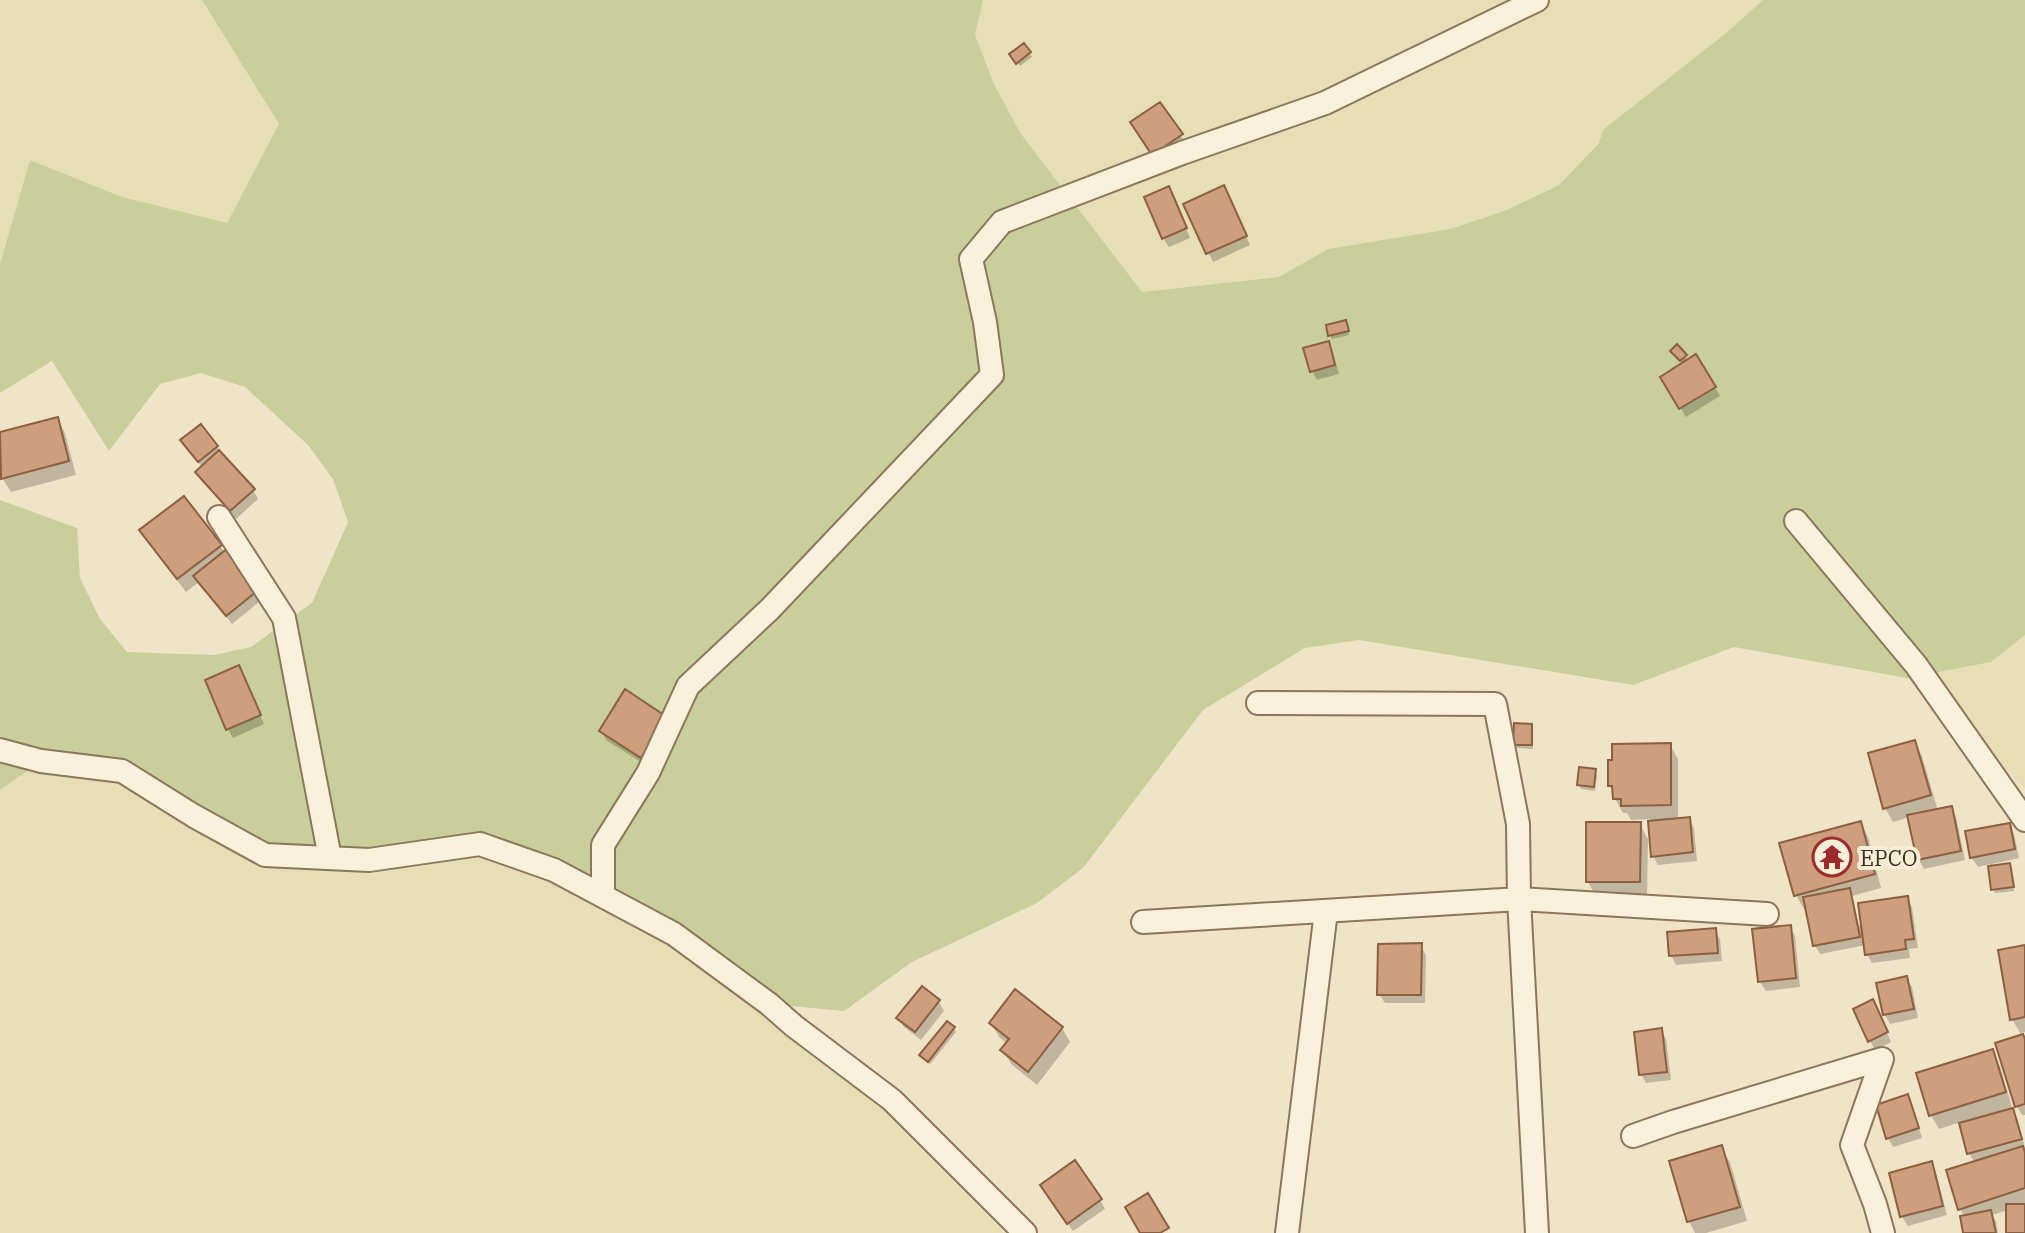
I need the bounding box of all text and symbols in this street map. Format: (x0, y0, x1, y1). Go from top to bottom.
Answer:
temple icon: EPCO (1811, 836, 1853, 878)
place label: EPCO (1860, 843, 1918, 872)

